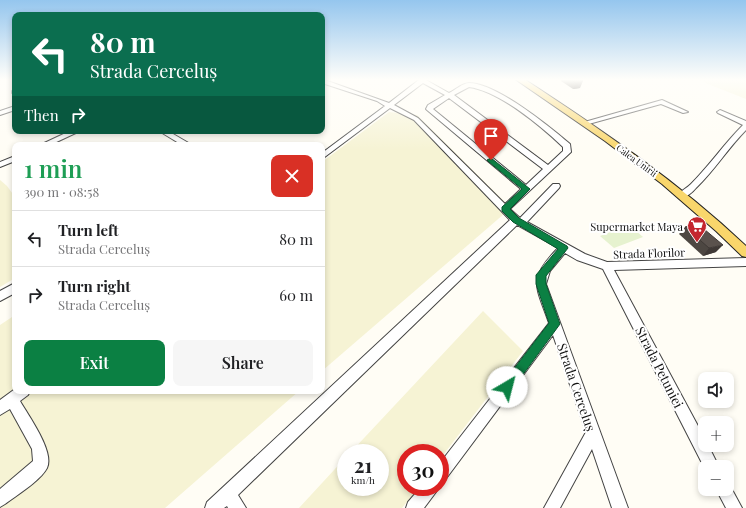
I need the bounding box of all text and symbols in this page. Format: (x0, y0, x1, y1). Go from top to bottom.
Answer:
text: 80 m (90, 23, 156, 60)
icon: left (24, 28, 76, 80)
text: Strada Cerceluș (90, 59, 217, 83)
icon: right (67, 104, 89, 126)
text: Then (24, 105, 59, 125)
pin (474, 119, 508, 160)
icon: arrive (480, 125, 502, 147)
street label: Calea Unirii (614, 141, 660, 179)
text: 1 min (24, 152, 82, 184)
button: close (271, 155, 313, 197)
text: 390 m · 08:58 (24, 183, 99, 200)
supermarket icon: Supermarket Maya (686, 215, 708, 243)
place label: Supermarket Maya (590, 219, 684, 234)
text: Turn left (58, 220, 119, 240)
icon: left (24, 228, 46, 250)
text: 80 m (279, 229, 313, 249)
text: Strada Cerceluș (58, 240, 150, 257)
street label: Strada Florilor (613, 244, 685, 262)
text: Turn right (58, 276, 131, 296)
icon: right (24, 284, 46, 306)
text: 60 m (279, 285, 313, 305)
text: Strada Cerceluș (58, 296, 150, 313)
street label: Strada Petuniei (632, 323, 688, 411)
button: Exit (24, 340, 165, 386)
button: Share (173, 340, 313, 386)
street label: Strada Cerceluș (554, 341, 600, 433)
position arrow (486, 366, 528, 408)
map controls (698, 372, 734, 496)
button: sound (698, 372, 734, 408)
button: + (698, 416, 734, 452)
speed limit sign: 30 (397, 444, 449, 496)
text: 21 (354, 451, 372, 478)
button: − (698, 460, 734, 496)
text: km/h (351, 473, 375, 487)

